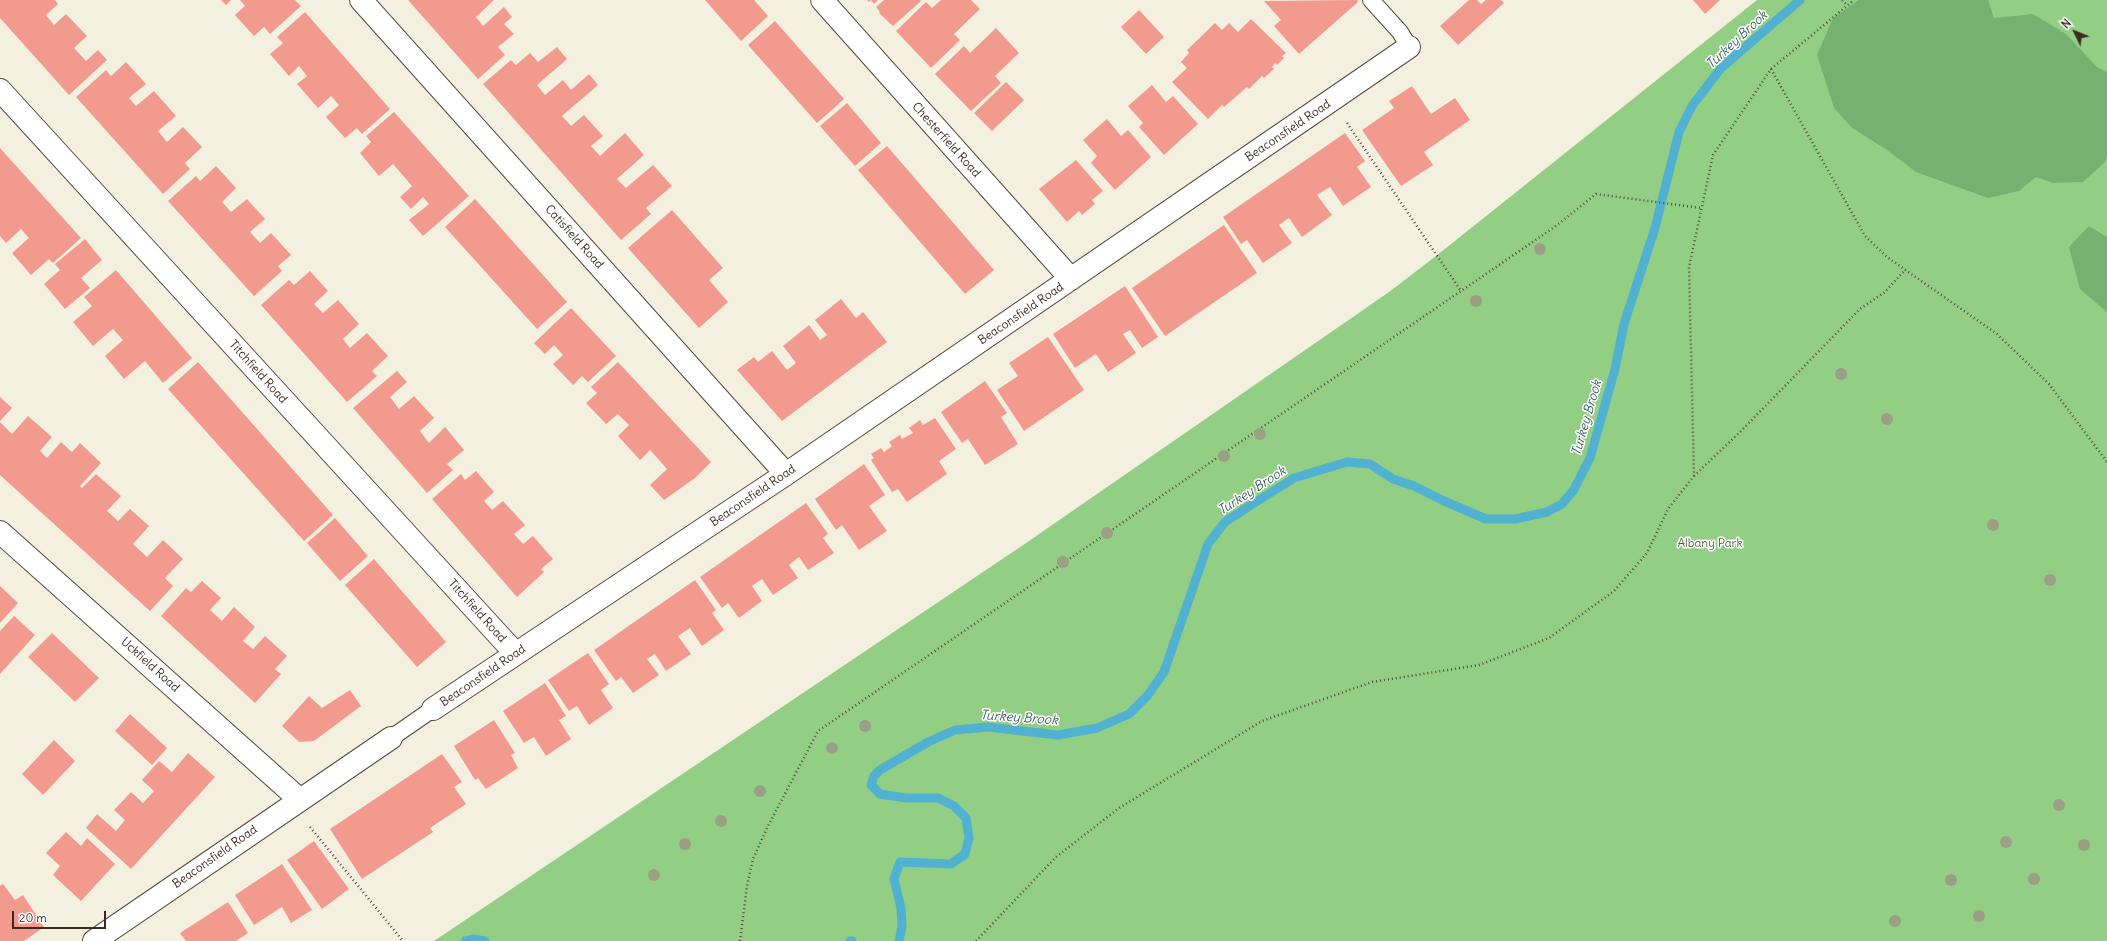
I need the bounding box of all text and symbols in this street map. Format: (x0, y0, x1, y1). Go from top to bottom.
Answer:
water label: Turkey Brook (1703, 8, 1771, 72)
north arrow (2055, 12, 2095, 52)
text: N (2059, 16, 2074, 31)
street label: Beaconsfield Road (1242, 97, 1334, 165)
street label: Chesterfield Road (909, 100, 983, 180)
street label: Catisfield Road (542, 202, 606, 272)
street label: Beaconsfield Road (975, 280, 1067, 348)
street label: Titchfield Road (226, 338, 290, 406)
water label: Turkey Brook (1569, 378, 1605, 458)
street label: Beaconsfield Road (707, 462, 799, 530)
water label: Turkey Brook (1215, 463, 1289, 519)
park label: Albany Park (1677, 537, 1743, 551)
street label: Titchfield Road (445, 577, 509, 645)
street label: Uckfield Road (118, 635, 182, 695)
street label: Beaconsfield Road (437, 642, 529, 710)
water label: Turkey Brook (980, 708, 1058, 728)
street label: Beaconsfield Road (170, 822, 260, 892)
scale bar (14, 903, 108, 929)
text: 20 m (19, 910, 47, 925)

